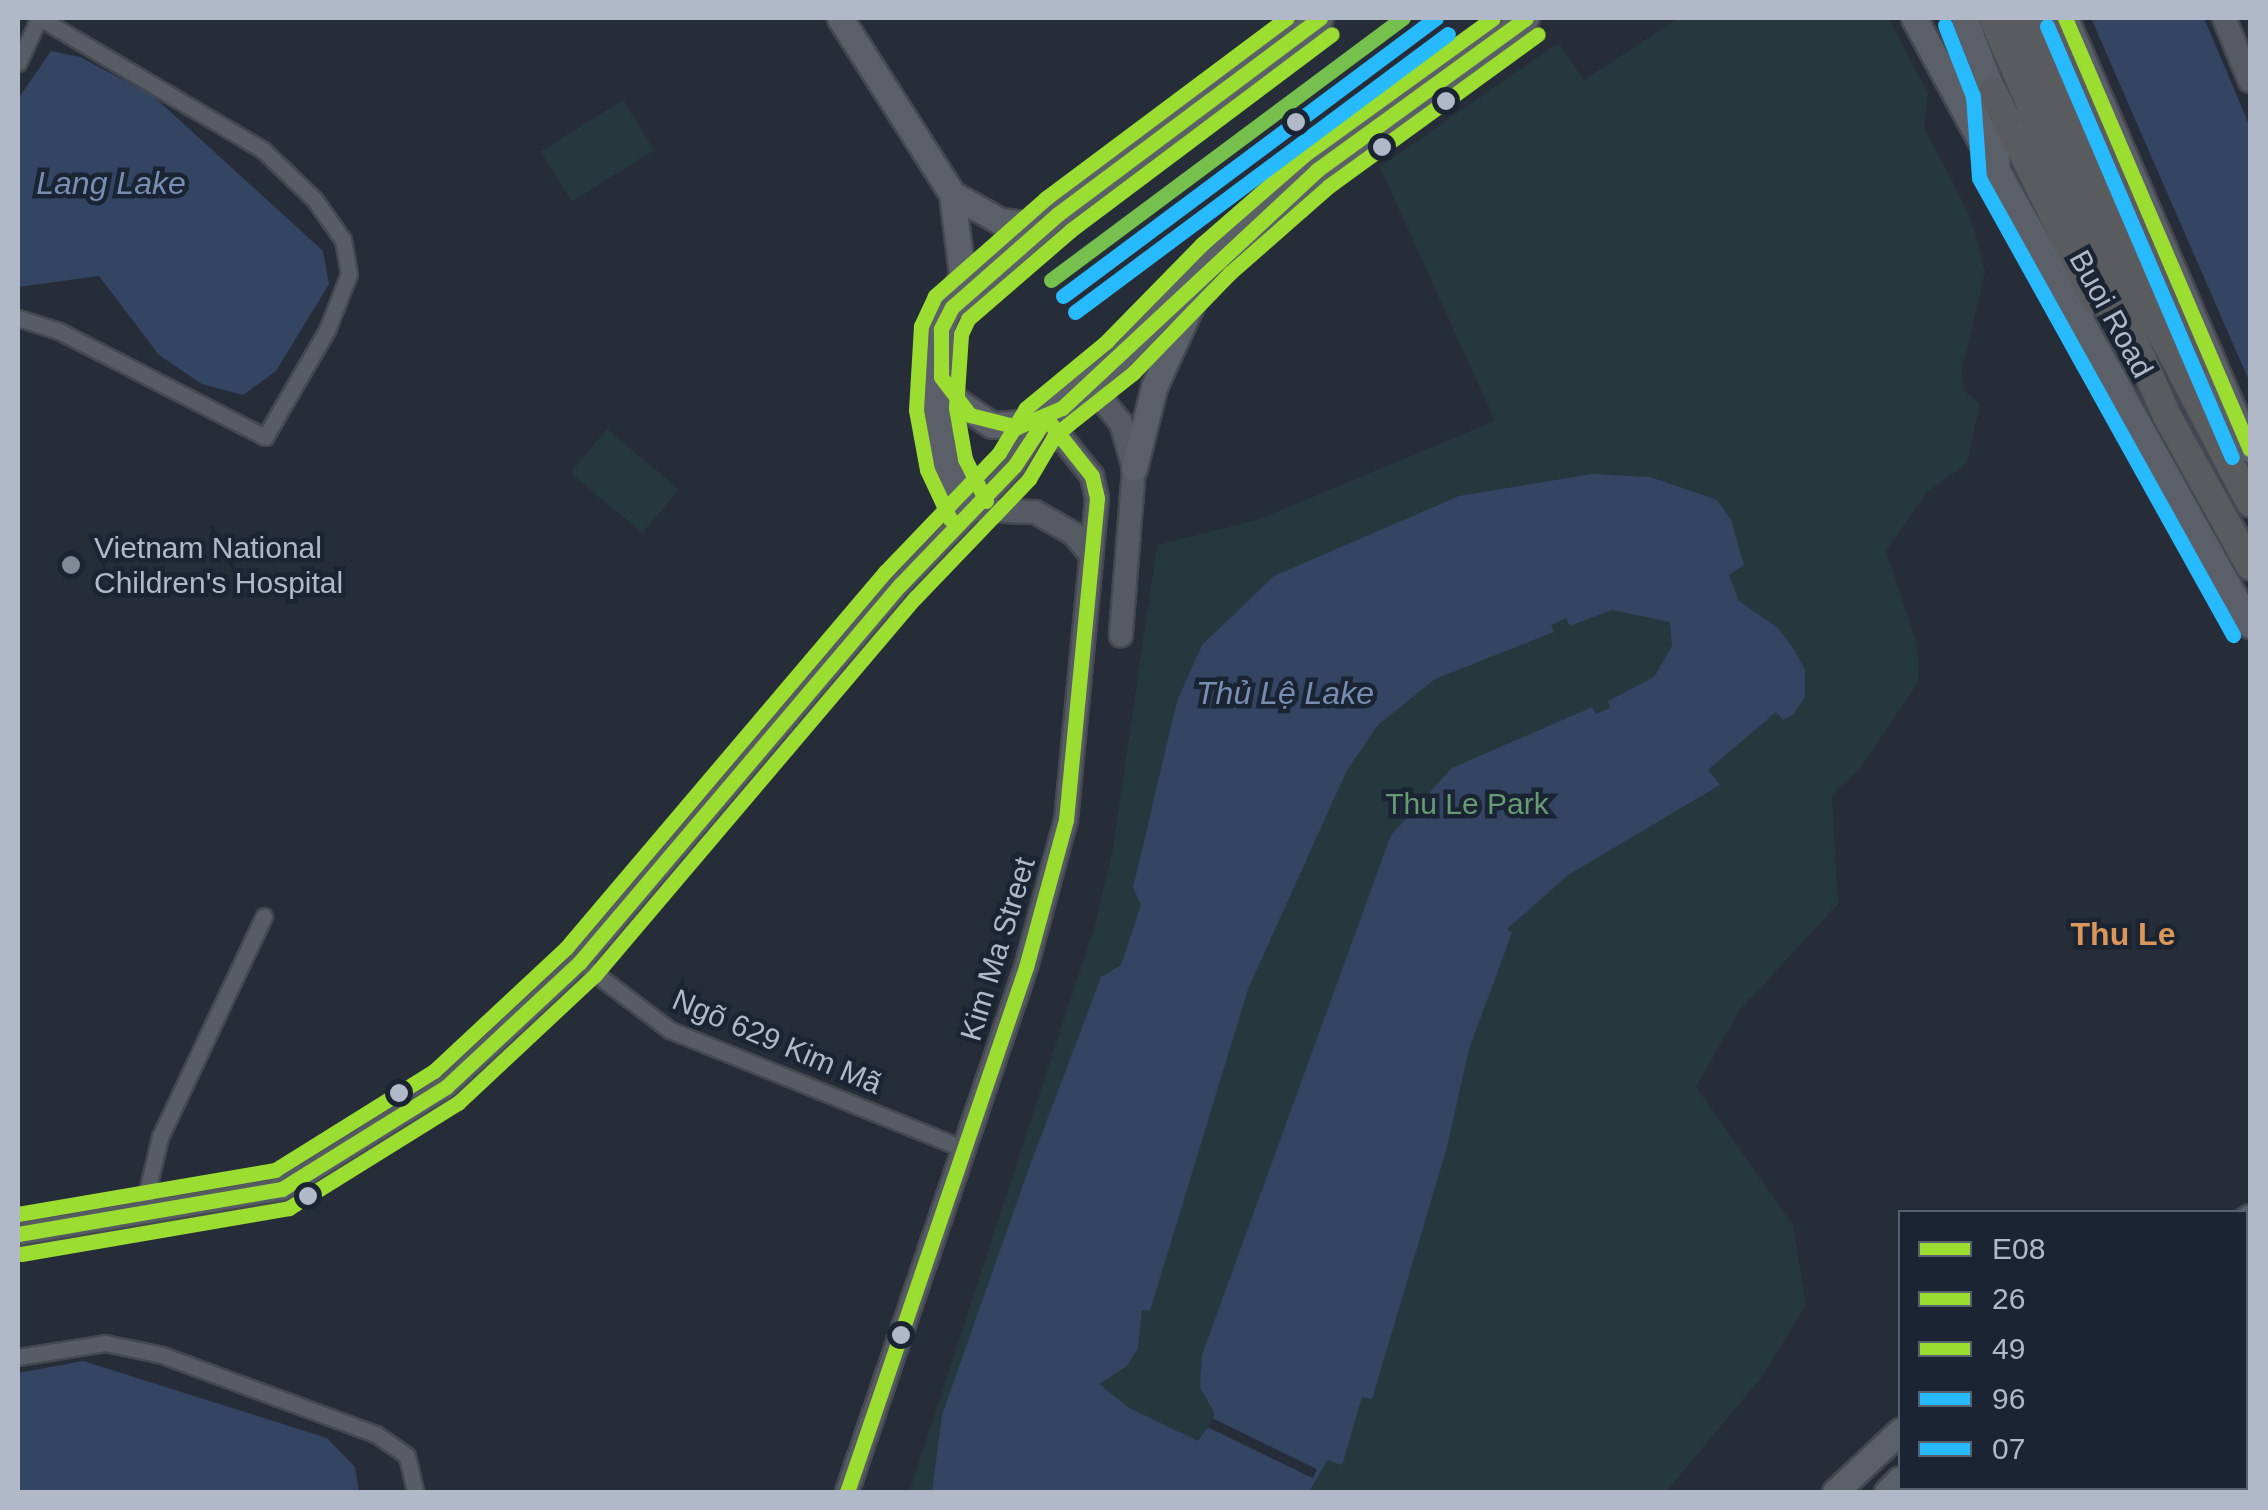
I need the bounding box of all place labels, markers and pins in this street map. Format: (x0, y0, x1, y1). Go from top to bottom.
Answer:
unlabelled marker (1436, 91, 1456, 111)
unlabelled marker (1286, 112, 1306, 132)
unlabelled marker (1372, 137, 1392, 157)
place label: Vietnam National Children's Hospital (94, 530, 343, 600)
marker: Vietnam National Children's Hospital (58, 552, 84, 578)
unlabelled marker (389, 1083, 409, 1103)
unlabelled marker (298, 1186, 318, 1206)
unlabelled marker (891, 1325, 911, 1345)

